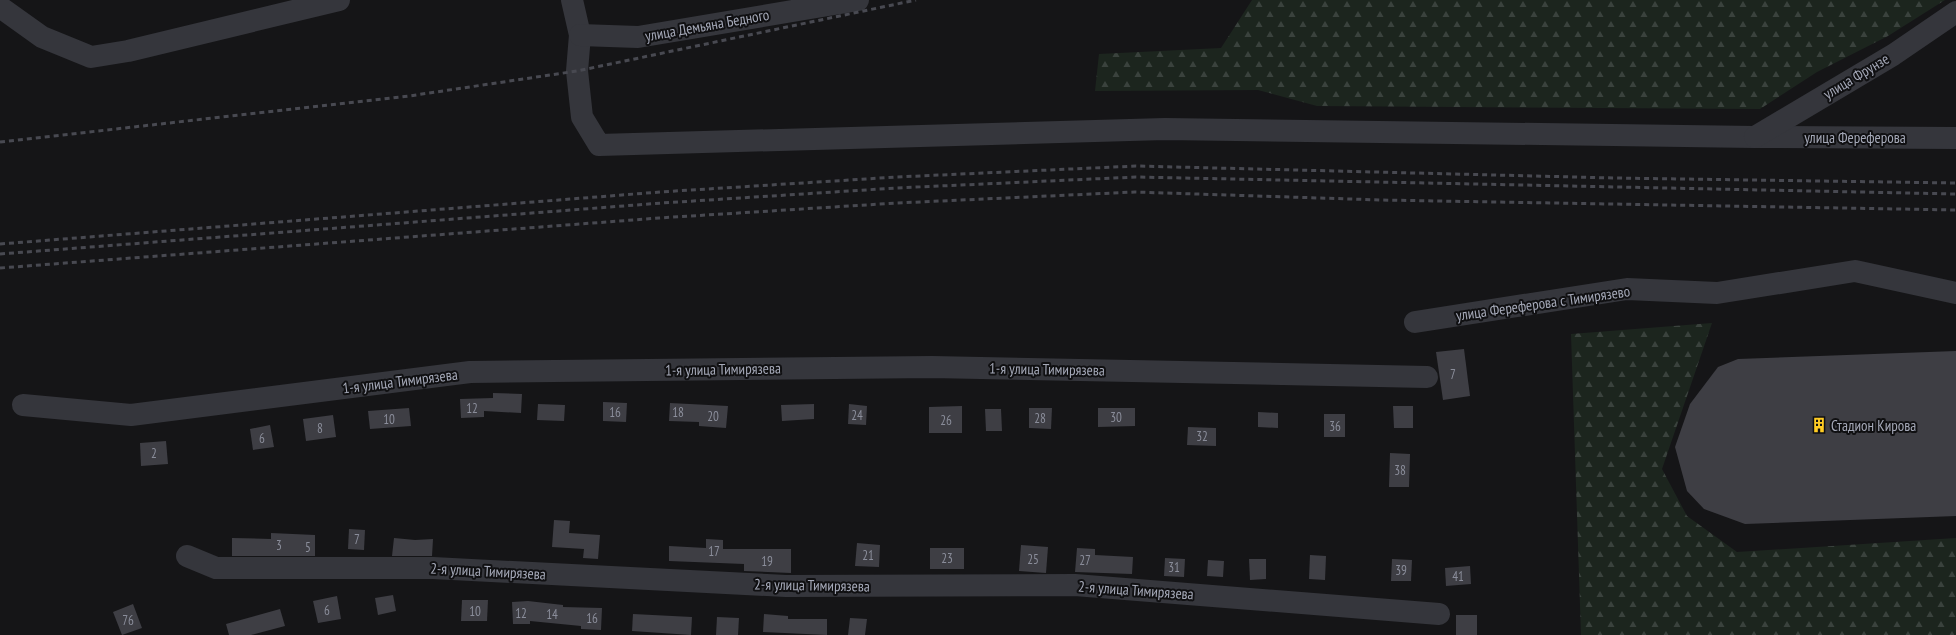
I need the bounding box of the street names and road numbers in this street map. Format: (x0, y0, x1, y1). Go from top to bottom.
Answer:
street label: улица Демьяна Бедного (643, 5, 771, 45)
street label: улица Фрунзе (1820, 49, 1892, 103)
street label: улица Фереферова (1804, 128, 1906, 147)
street label: улица Фереферова с Тимирязево (1455, 281, 1631, 325)
street label: 1-я улица Тимирязева (665, 358, 781, 380)
street label: 1-я улица Тимирязева (989, 358, 1105, 380)
street label: 1-я улица Тимирязева (341, 365, 459, 397)
street label: 2-я улица Тимирязева (430, 558, 546, 584)
street label: 2-я улица Тимирязева (754, 574, 870, 596)
street label: 2-я улица Тимирязева (1078, 576, 1194, 604)

